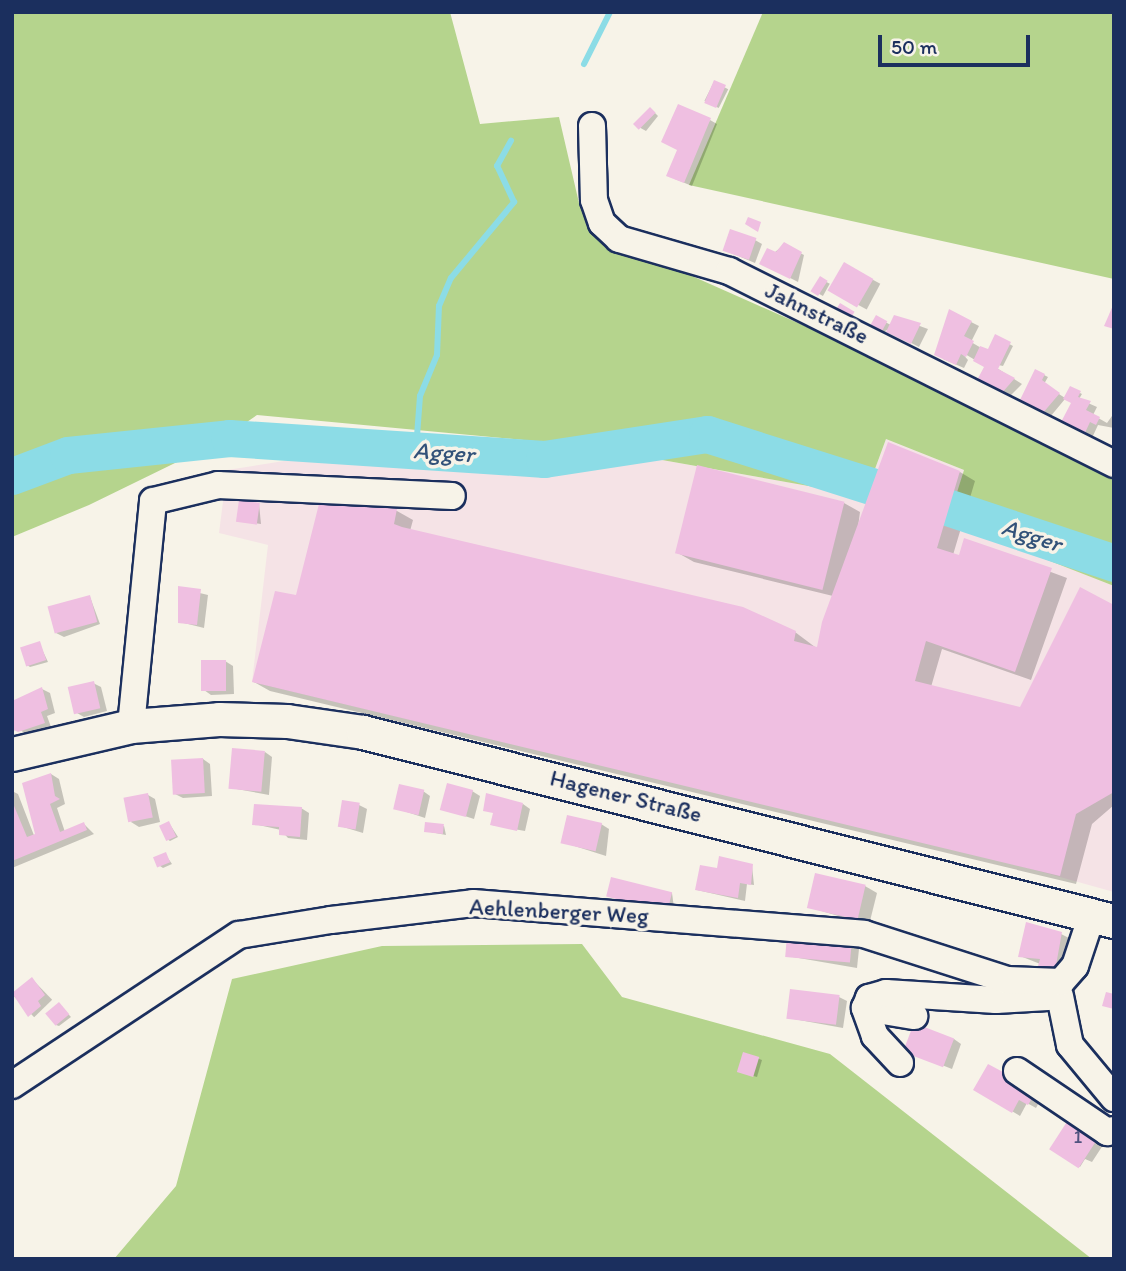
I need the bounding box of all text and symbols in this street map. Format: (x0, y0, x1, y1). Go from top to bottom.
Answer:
scale bar (881, 21, 1033, 65)
text: 50 m (891, 34, 937, 59)
street label: Jahnstraße (761, 276, 873, 350)
water label: Agger (413, 436, 475, 468)
water label: Agger (999, 512, 1065, 558)
street label: Hagener Straße (547, 764, 705, 828)
street label: Aehlenberger Weg (469, 893, 649, 929)
house number: 1 (1074, 1126, 1082, 1148)

